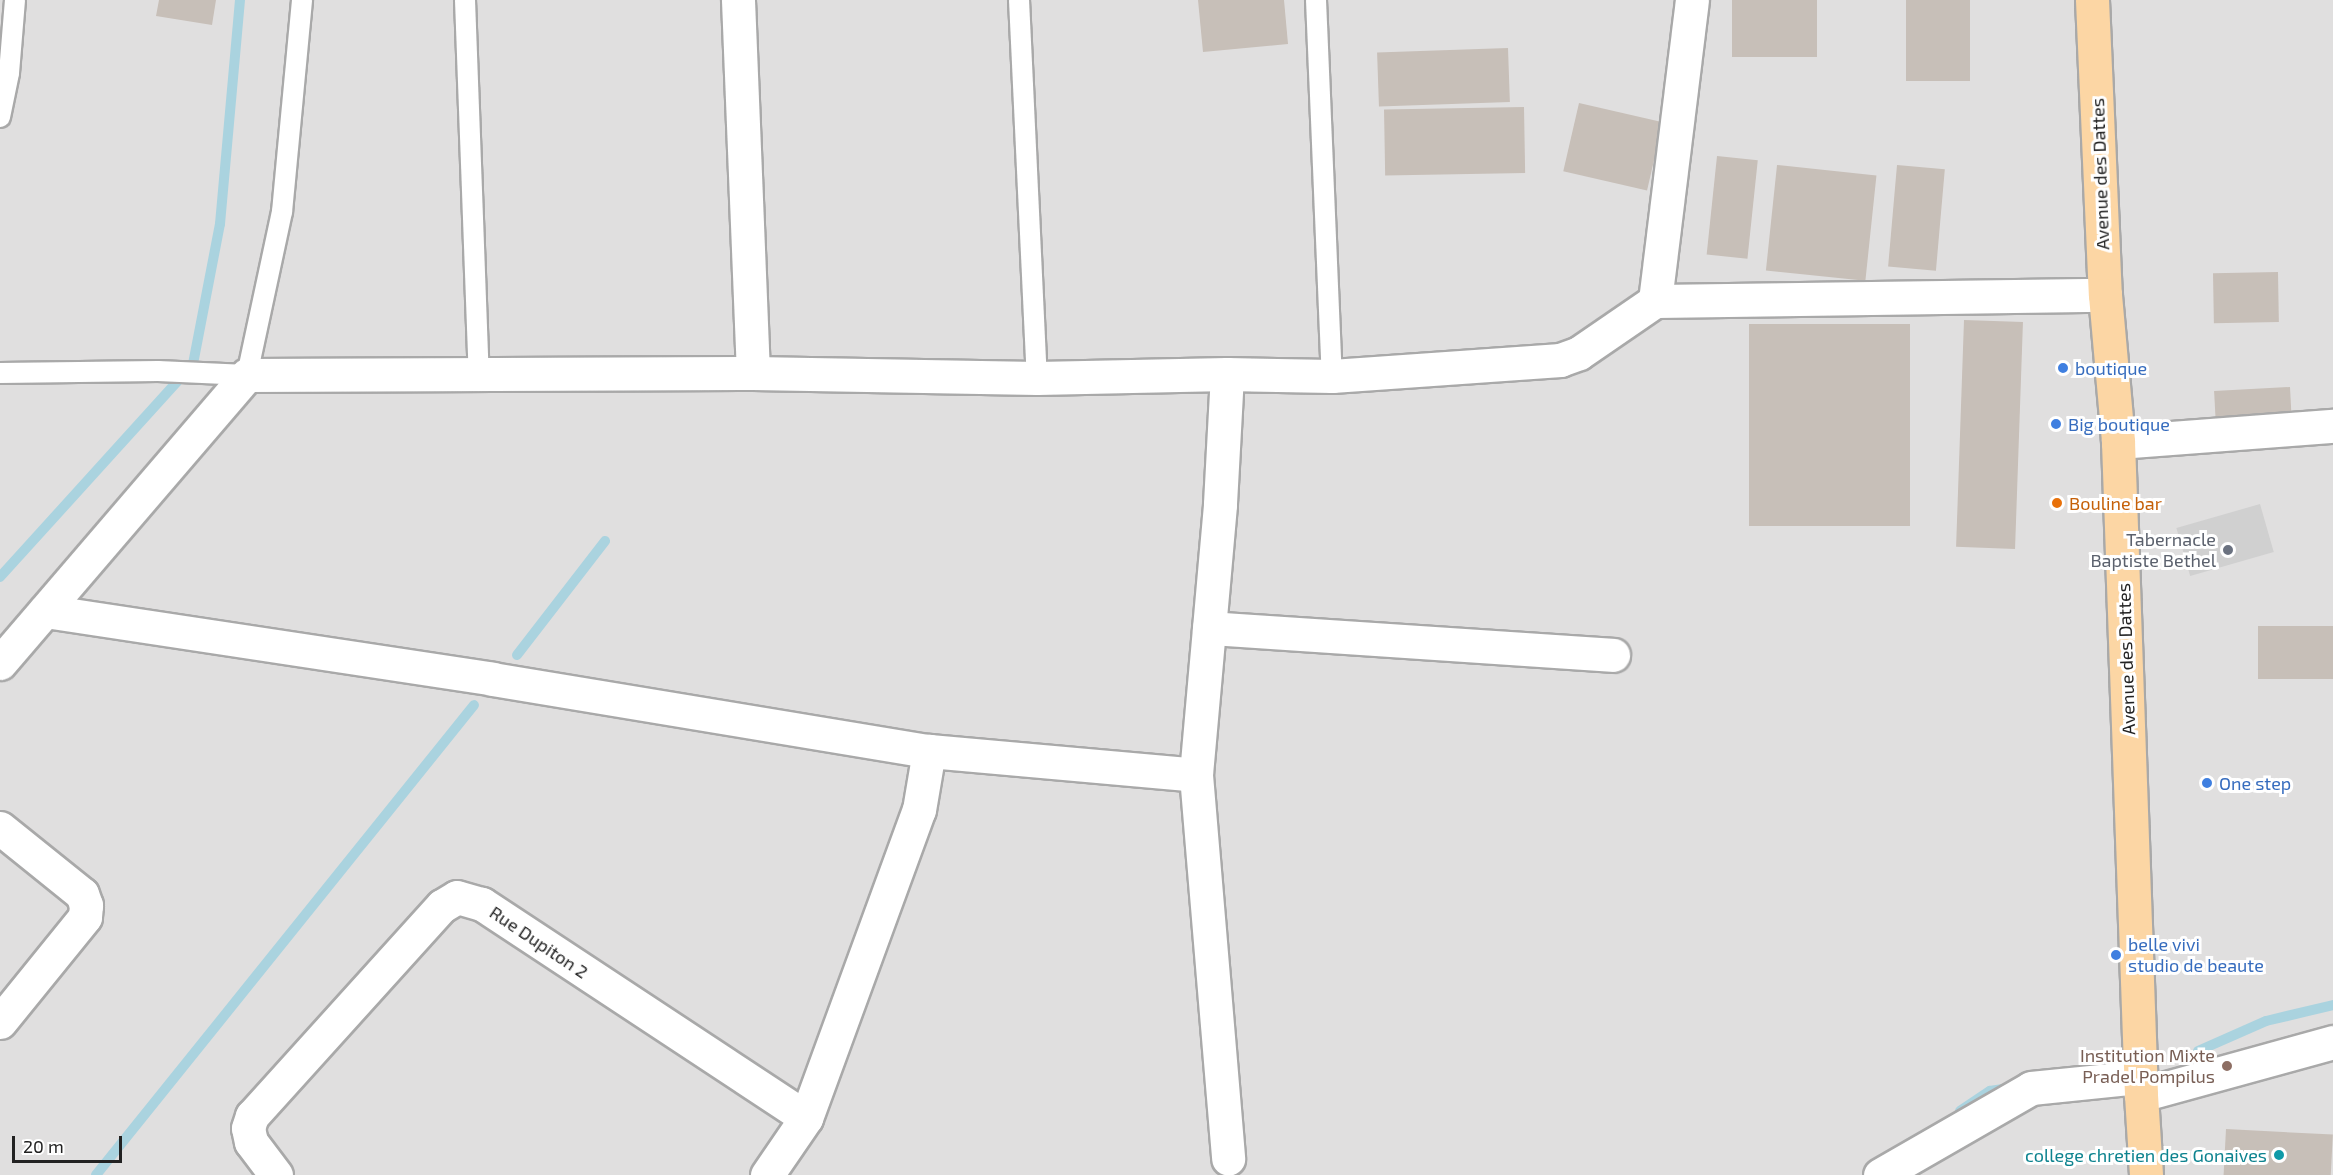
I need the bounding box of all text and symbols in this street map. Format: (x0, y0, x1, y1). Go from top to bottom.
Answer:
street label: Avenue des Dattes (2087, 98, 2113, 250)
place label: boutique (2075, 357, 2147, 379)
marker: boutique (2056, 361, 2070, 375)
place label: Big boutique (2068, 413, 2170, 435)
marker: Big boutique (2049, 417, 2063, 431)
place label: Bouline bar (2069, 492, 2162, 514)
marker: Bouline bar (2050, 496, 2064, 510)
place label: Tabernacle Baptiste Bethel (2090, 529, 2216, 572)
marker: Tabernacle Baptiste Bethel (2221, 543, 2235, 557)
street label: Avenue des Dattes (2113, 583, 2139, 735)
place label: One step (2219, 772, 2291, 794)
marker: One step (2200, 776, 2214, 790)
street label: Rue Dupiton 2 (486, 901, 592, 983)
place label: belle vivi studio de beaute (2128, 934, 2264, 976)
marker: belle vivi studio de beaute (2109, 948, 2123, 962)
place label: Institution Mixte Pradel Pompilus (2080, 1045, 2215, 1088)
marker: Institution Mixte Pradel Pompilus (2220, 1059, 2234, 1073)
scale bar (15, 1124, 124, 1162)
text: 20 m (23, 1135, 64, 1157)
place label: college chretien des Gonaives (2025, 1144, 2267, 1166)
marker: college chretien des Gonaives (2272, 1148, 2286, 1162)

